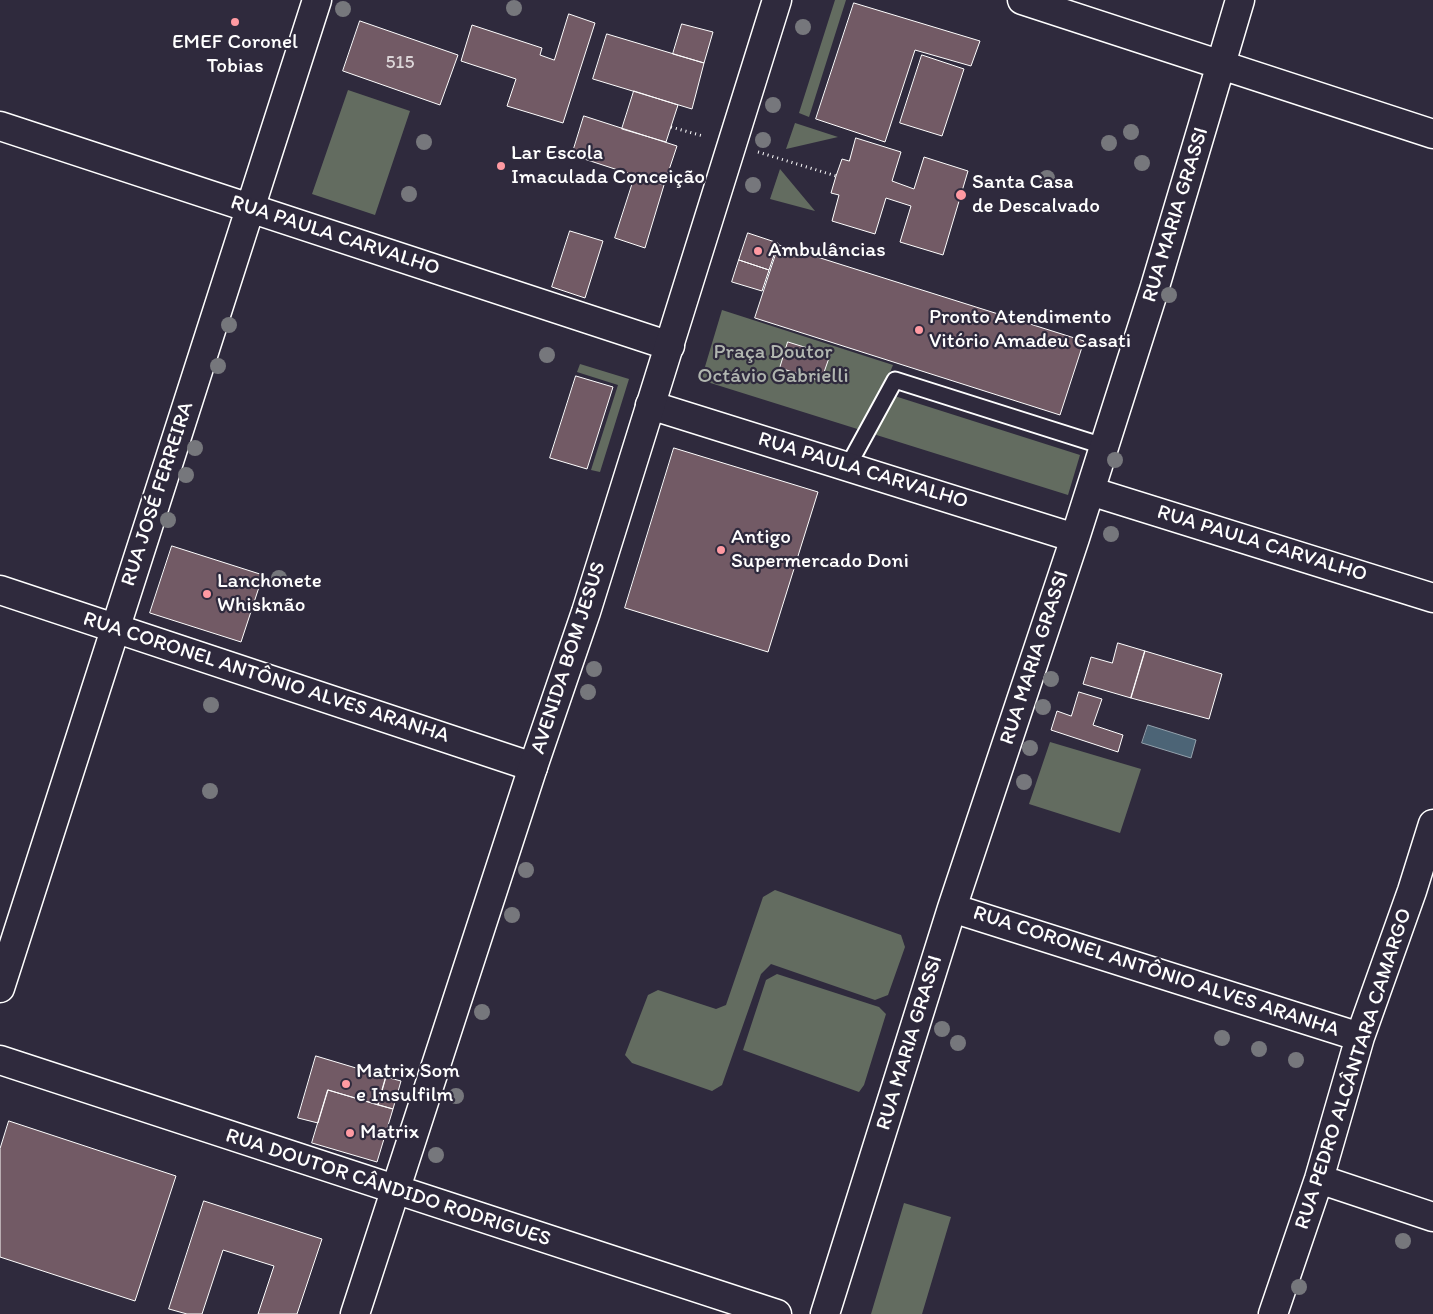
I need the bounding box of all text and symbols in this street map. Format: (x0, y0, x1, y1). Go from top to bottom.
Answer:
marker: EMEF Coronel Tobias (229, 16, 241, 28)
place label: EMEF Coronel Tobias (172, 30, 298, 80)
house number: 515 (386, 52, 414, 74)
street label: RUA MARIA GRASSI (1137, 125, 1215, 305)
place label: Lar Escola Imaculada Conceição (511, 141, 705, 191)
marker: Lar Escola Imaculada Conceição (495, 160, 507, 172)
place label: Santa Casa de Descalvado (972, 170, 1100, 220)
marker: Santa Casa de Descalvado (954, 188, 968, 202)
street label: RUA PAULA CARVALHO (227, 190, 443, 282)
place label: Ambulâncias (768, 238, 886, 264)
marker: Ambulâncias (752, 245, 764, 257)
place label: Pronto Atendimento Vitório Amadeu Casati (929, 305, 1131, 355)
marker: Pronto Atendimento Vitório Amadeu Casati (913, 324, 925, 336)
park label: Praça Doutor Octávio Gabrielli (697, 340, 849, 390)
street label: RUA JOSÉ FERREIRA (116, 399, 200, 589)
street label: RUA PAULA CARVALHO (755, 427, 971, 515)
street label: RUA PAULA CARVALHO (1154, 500, 1370, 588)
place label: Antigo Supermercado Doni (731, 525, 909, 575)
marker: Antigo Supermercado Doni (715, 544, 727, 556)
street label: AVENIDA BOM JESUS (526, 559, 612, 757)
street label: RUA MARIA GRASSI (995, 568, 1075, 748)
place label: Lanchonete Whisknão (217, 569, 322, 619)
marker: Lanchonete Whisknão (201, 588, 213, 600)
street label: RUA CORONEL ANTÔNIO ALVES ARANHA (80, 607, 452, 749)
street label: RUA CORONEL ANTÔNIO ALVES ARANHA (970, 901, 1342, 1043)
street label: RUA PEDRO ALCÂNTARA CAMARGO (1290, 905, 1418, 1233)
street label: RUA MARIA GRASSI (871, 953, 949, 1133)
place label: Matrix Som e Insulfilm (356, 1059, 460, 1109)
marker: Matrix Som e Insulfilm (340, 1078, 352, 1090)
place label: Matrix (360, 1120, 419, 1146)
street label: RUA DOUTOR CÂNDIDO RODRIGUES (222, 1123, 554, 1253)
marker: Matrix (344, 1127, 356, 1139)

